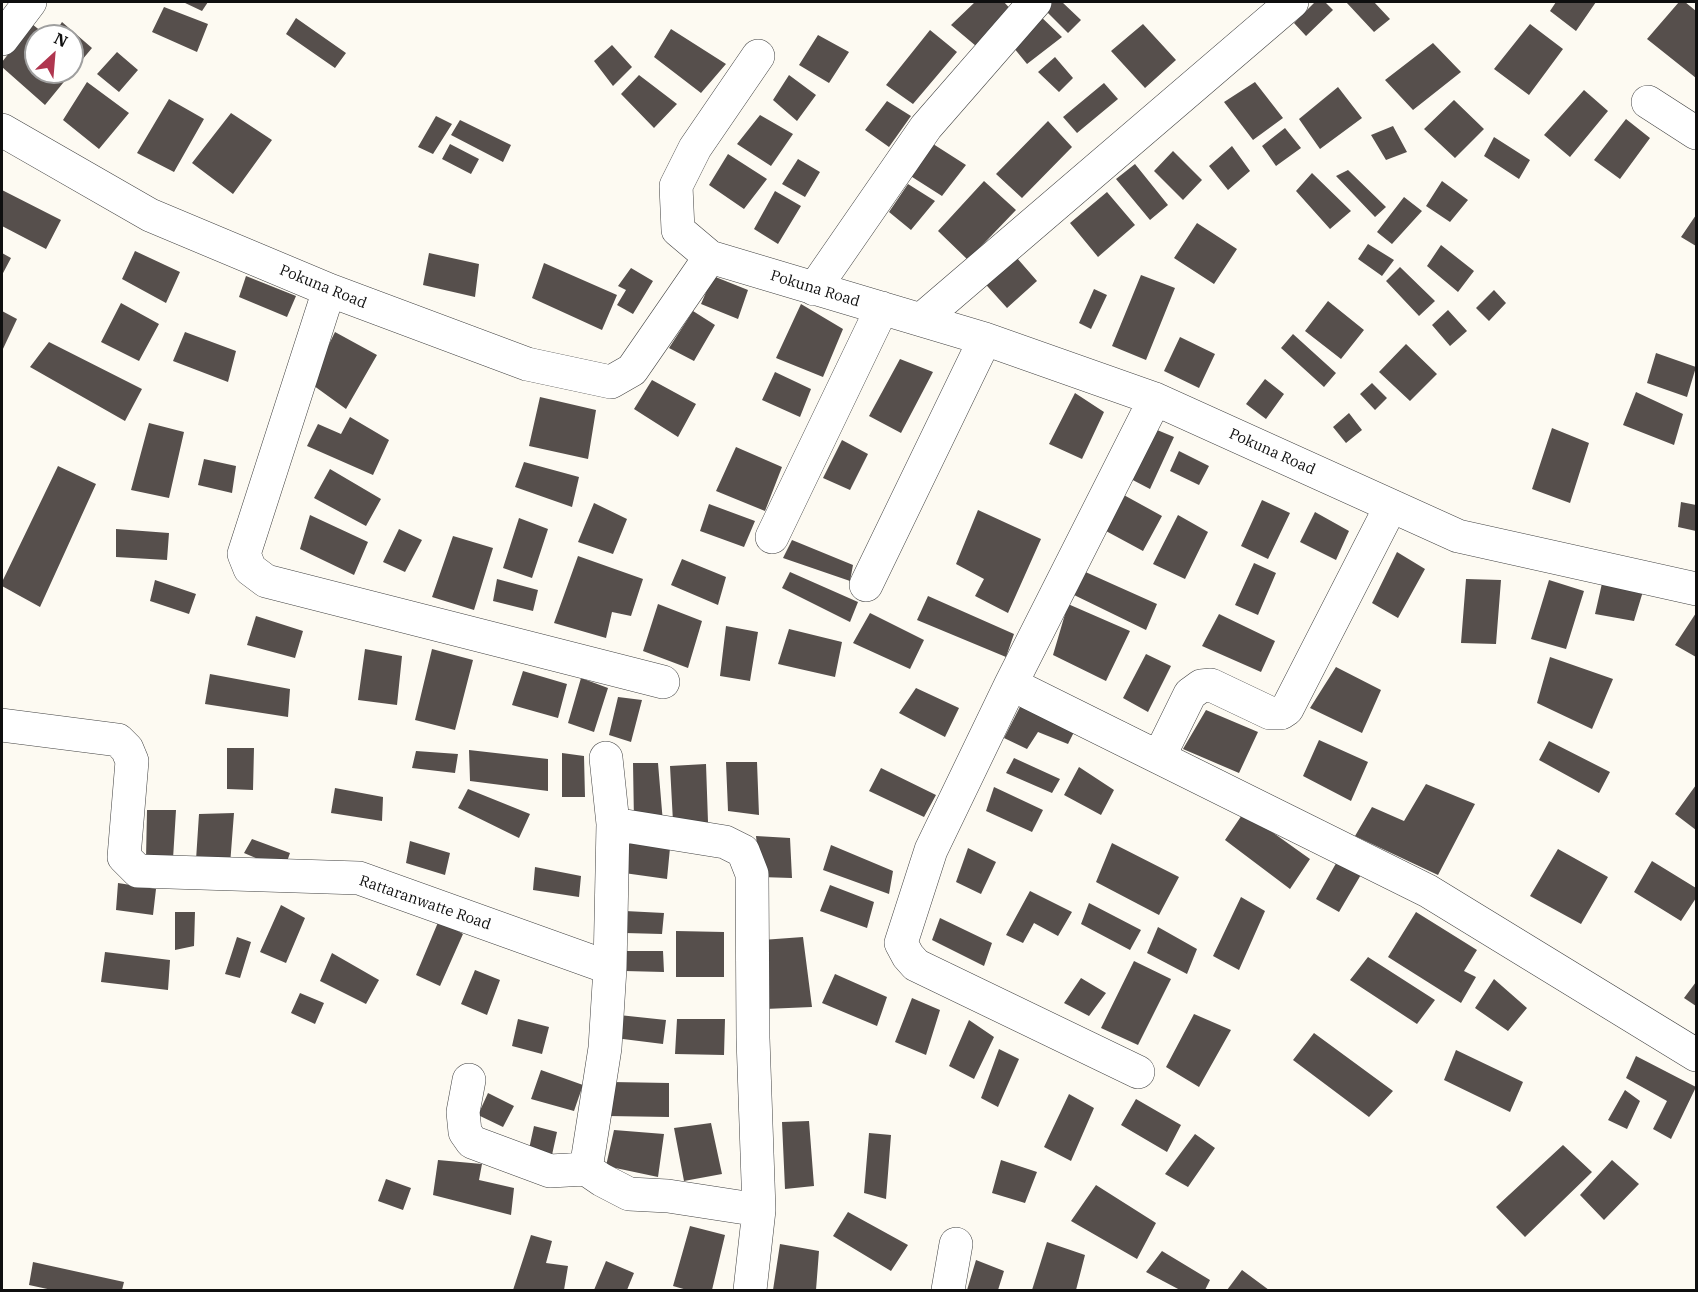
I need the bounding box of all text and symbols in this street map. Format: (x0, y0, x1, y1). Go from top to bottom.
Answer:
north arrow (24, 24, 84, 84)
text: N (51, 28, 71, 51)
street label: Pokuna Road (277, 261, 369, 313)
street label: Pokuna Road (768, 267, 862, 311)
street label: Pokuna Road (1226, 425, 1318, 479)
street label: Rattaranwatte Road (357, 872, 493, 934)

